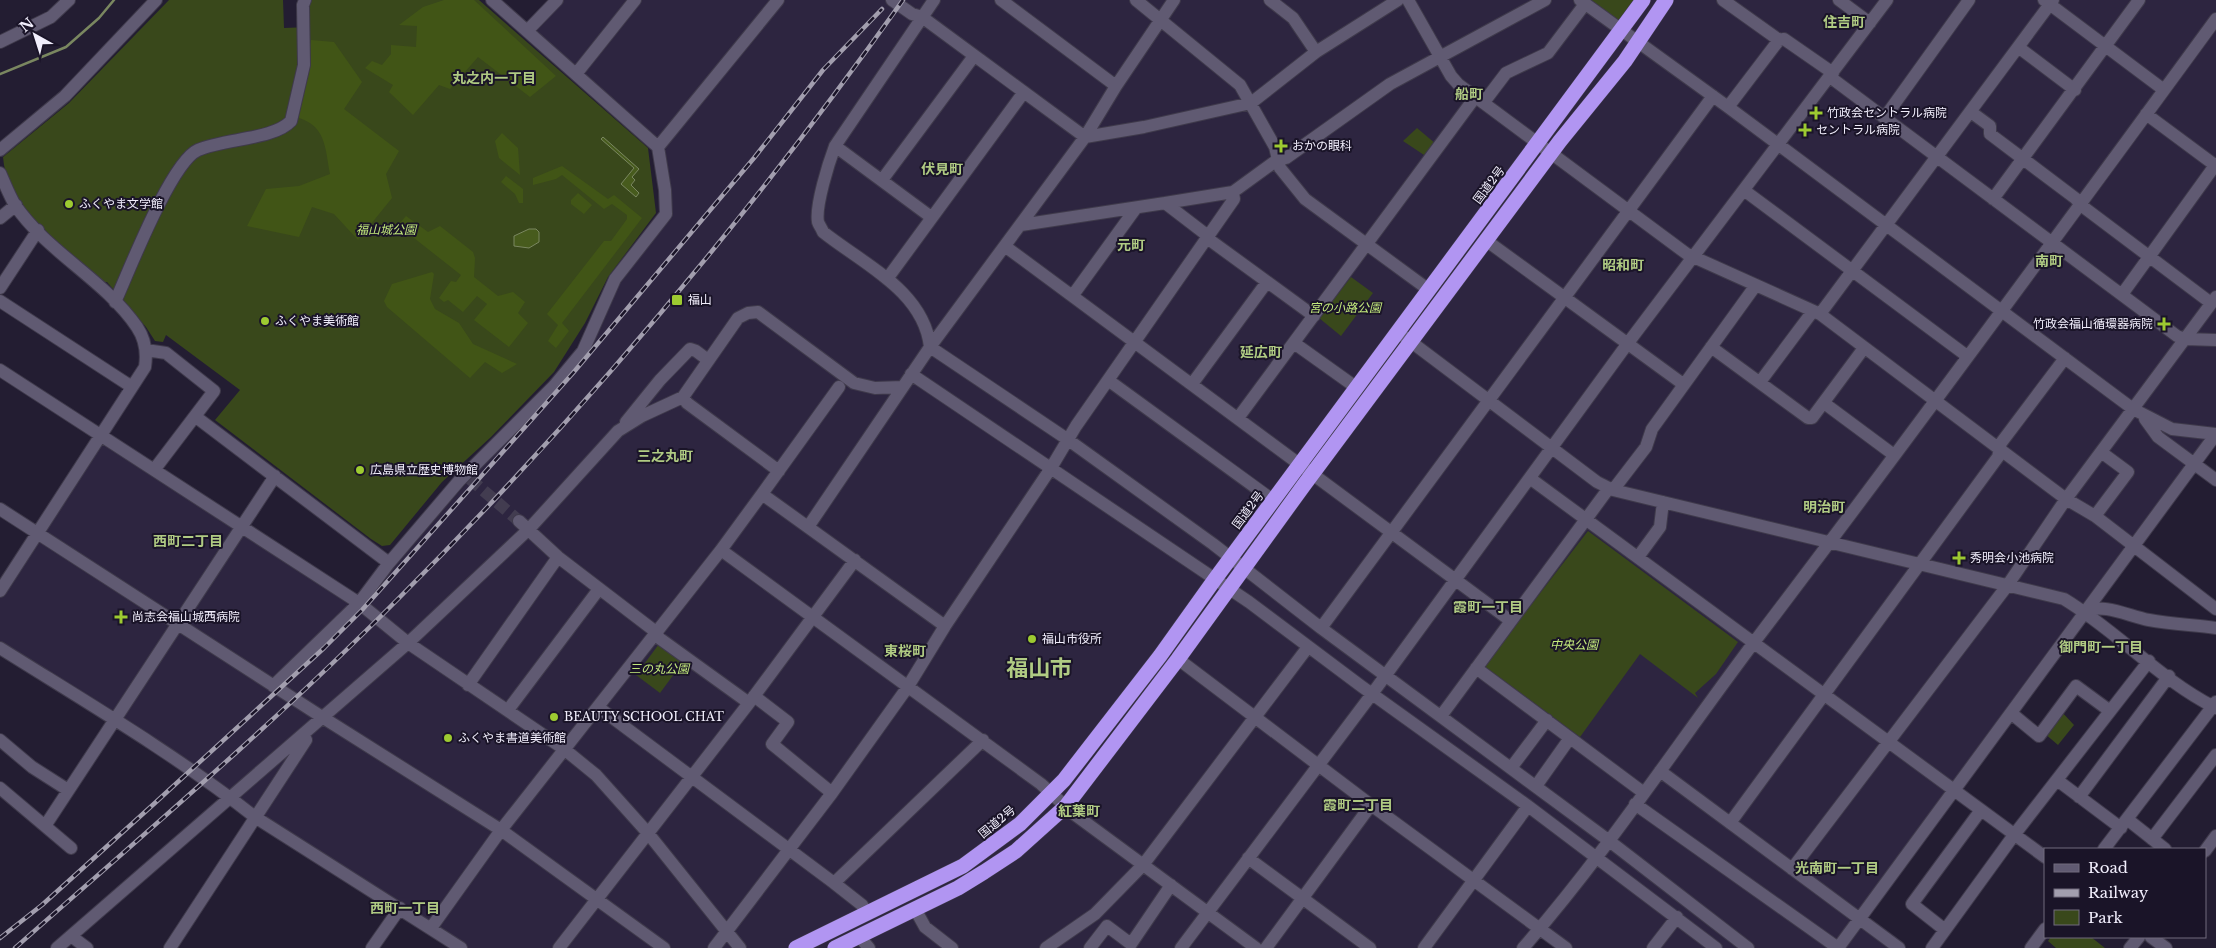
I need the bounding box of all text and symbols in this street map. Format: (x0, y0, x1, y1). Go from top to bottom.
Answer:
north arrow (10, 10, 60, 60)
district label: 住吉町 (1823, 13, 1865, 31)
text: N (16, 14, 38, 36)
district label: 丸之内一丁目 (452, 69, 536, 87)
district label: 船町 (1455, 85, 1483, 103)
place label: 竹政会セントラル病院 (1827, 105, 1947, 120)
marker: 竹政会セントラル病院 (1809, 106, 1823, 120)
place label: セントラル病院 (1816, 122, 1900, 137)
marker: セントラル病院 (1798, 123, 1812, 137)
place label: おかの眼科 (1292, 138, 1352, 153)
marker: おかの眼科 (1274, 139, 1288, 153)
district label: 伏見町 (921, 160, 963, 178)
street label: 国道2号 (1470, 163, 1508, 207)
place label: ふくやま文学館 (79, 196, 163, 211)
marker: ふくやま文学館 (63, 198, 75, 210)
park label: 福山城公園 (356, 222, 418, 237)
district label: 元町 (1117, 236, 1145, 254)
district label: 南町 (2035, 252, 2063, 270)
district label: 昭和町 (1602, 256, 1644, 274)
place label: 福山 (688, 292, 712, 307)
marker: 福山 (670, 293, 684, 307)
park label: 宮の小路公園 (1309, 300, 1383, 315)
place label: ふくやま美術館 (275, 313, 359, 328)
marker: ふくやま美術館 (259, 315, 271, 327)
place label: 竹政会福山循環器病院 (2033, 316, 2153, 331)
marker: 竹政会福山循環器病院 (2157, 317, 2171, 331)
district label: 延広町 (1240, 343, 1282, 361)
district label: 三之丸町 (637, 447, 693, 465)
place label: 広島県立歴史博物館 (370, 462, 478, 477)
marker: 広島県立歴史博物館 (354, 464, 366, 476)
street label: 国道2号 (1229, 488, 1267, 532)
district label: 明治町 (1803, 498, 1845, 516)
district label: 西町二丁目 (153, 532, 223, 550)
place label: 秀明会小池病院 (1970, 550, 2054, 565)
marker: 秀明会小池病院 (1952, 551, 1966, 565)
district label: 霞町一丁目 (1453, 598, 1523, 616)
place label: 尚志会福山城西病院 (132, 609, 240, 624)
marker: 尚志会福山城西病院 (114, 610, 128, 624)
place label: 福山市役所 (1042, 631, 1102, 646)
marker: 福山市役所 (1026, 633, 1038, 645)
park label: 中央公園 (1550, 637, 1600, 652)
district label: 御門町一丁目 (2059, 638, 2143, 656)
district label: 東桜町 (884, 642, 926, 660)
district label: 福山市 (1006, 655, 1072, 682)
park label: 三の丸公園 (629, 661, 691, 676)
place label: BEAUTY SCHOOL CHAT (564, 709, 724, 724)
marker: BEAUTY SCHOOL CHAT (548, 711, 560, 723)
place label: ふくやま書道美術館 (458, 730, 566, 745)
marker: ふくやま書道美術館 (442, 732, 454, 744)
district label: 霞町二丁目 (1323, 796, 1393, 814)
street label: 国道2号 (975, 802, 1018, 841)
district label: 紅葉町 (1058, 802, 1100, 820)
legend (2044, 848, 2206, 938)
text: Road (2088, 858, 2128, 877)
district label: 光南町一丁目 (1795, 859, 1879, 877)
text: Railway (2088, 883, 2149, 902)
district label: 西町一丁目 (370, 899, 440, 917)
text: Park (2088, 908, 2124, 927)

